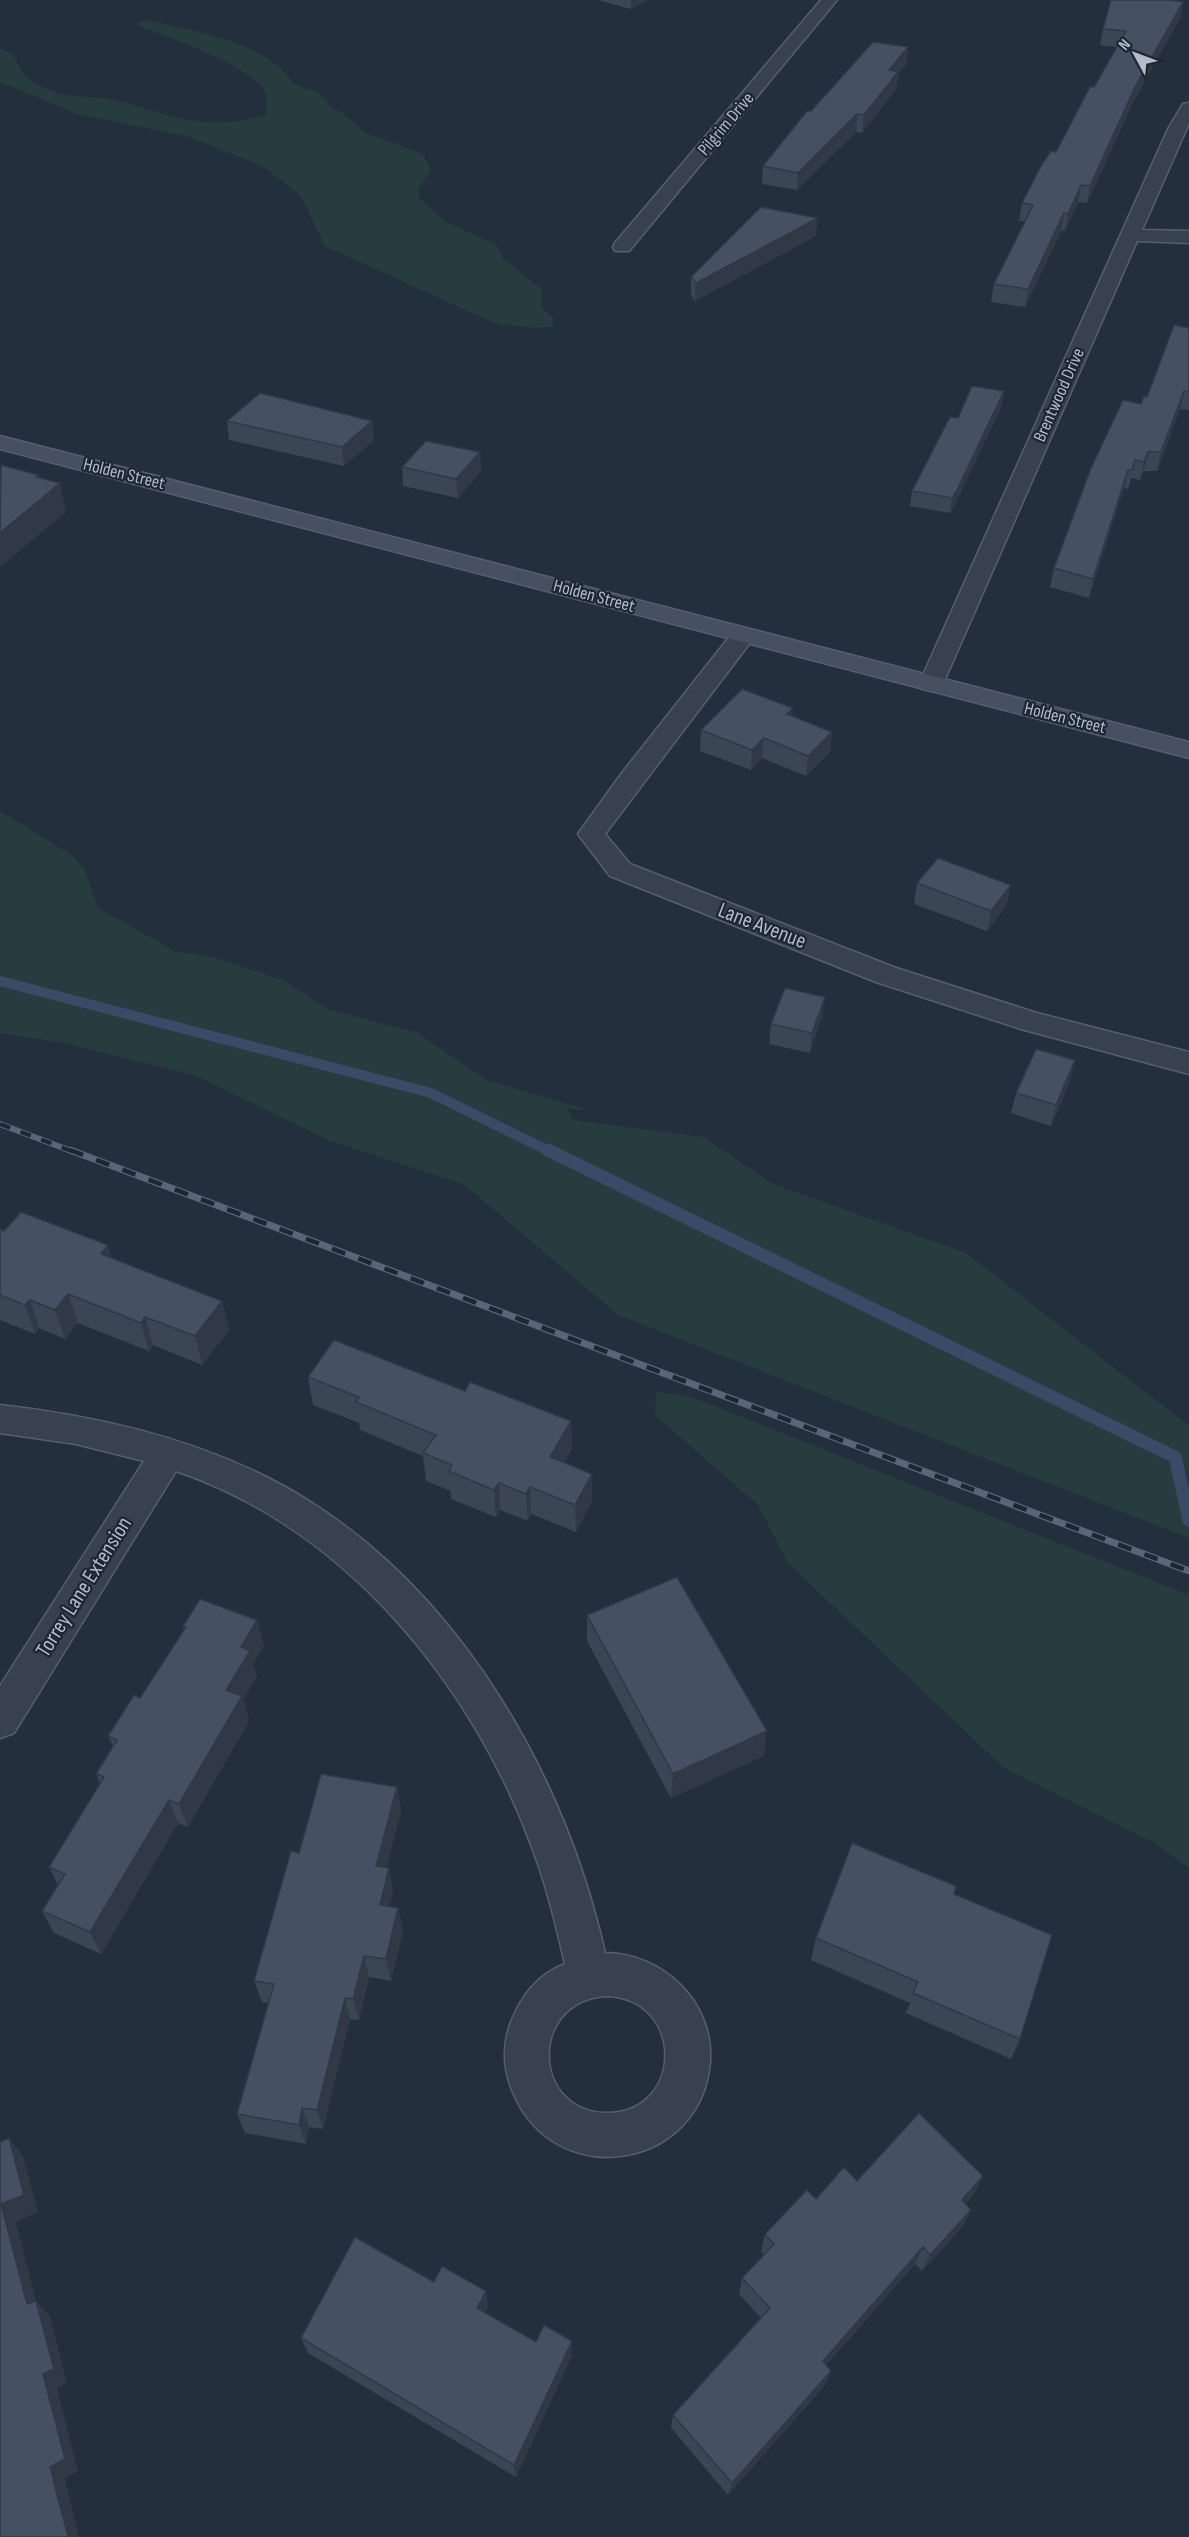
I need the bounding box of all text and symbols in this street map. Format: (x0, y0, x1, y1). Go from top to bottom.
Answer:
north arrow (1105, 24, 1165, 84)
text: N (1115, 36, 1135, 55)
street label: Pilgrim Drive (694, 88, 758, 160)
street label: Brentwood Drive (1029, 345, 1089, 445)
street label: Holden Street (81, 454, 167, 494)
street label: Holden Street (551, 575, 637, 617)
street label: Holden Street (1022, 698, 1108, 738)
street label: Lane Avenue (714, 897, 810, 955)
street label: Torrey Lane Extension (30, 1512, 138, 1662)

